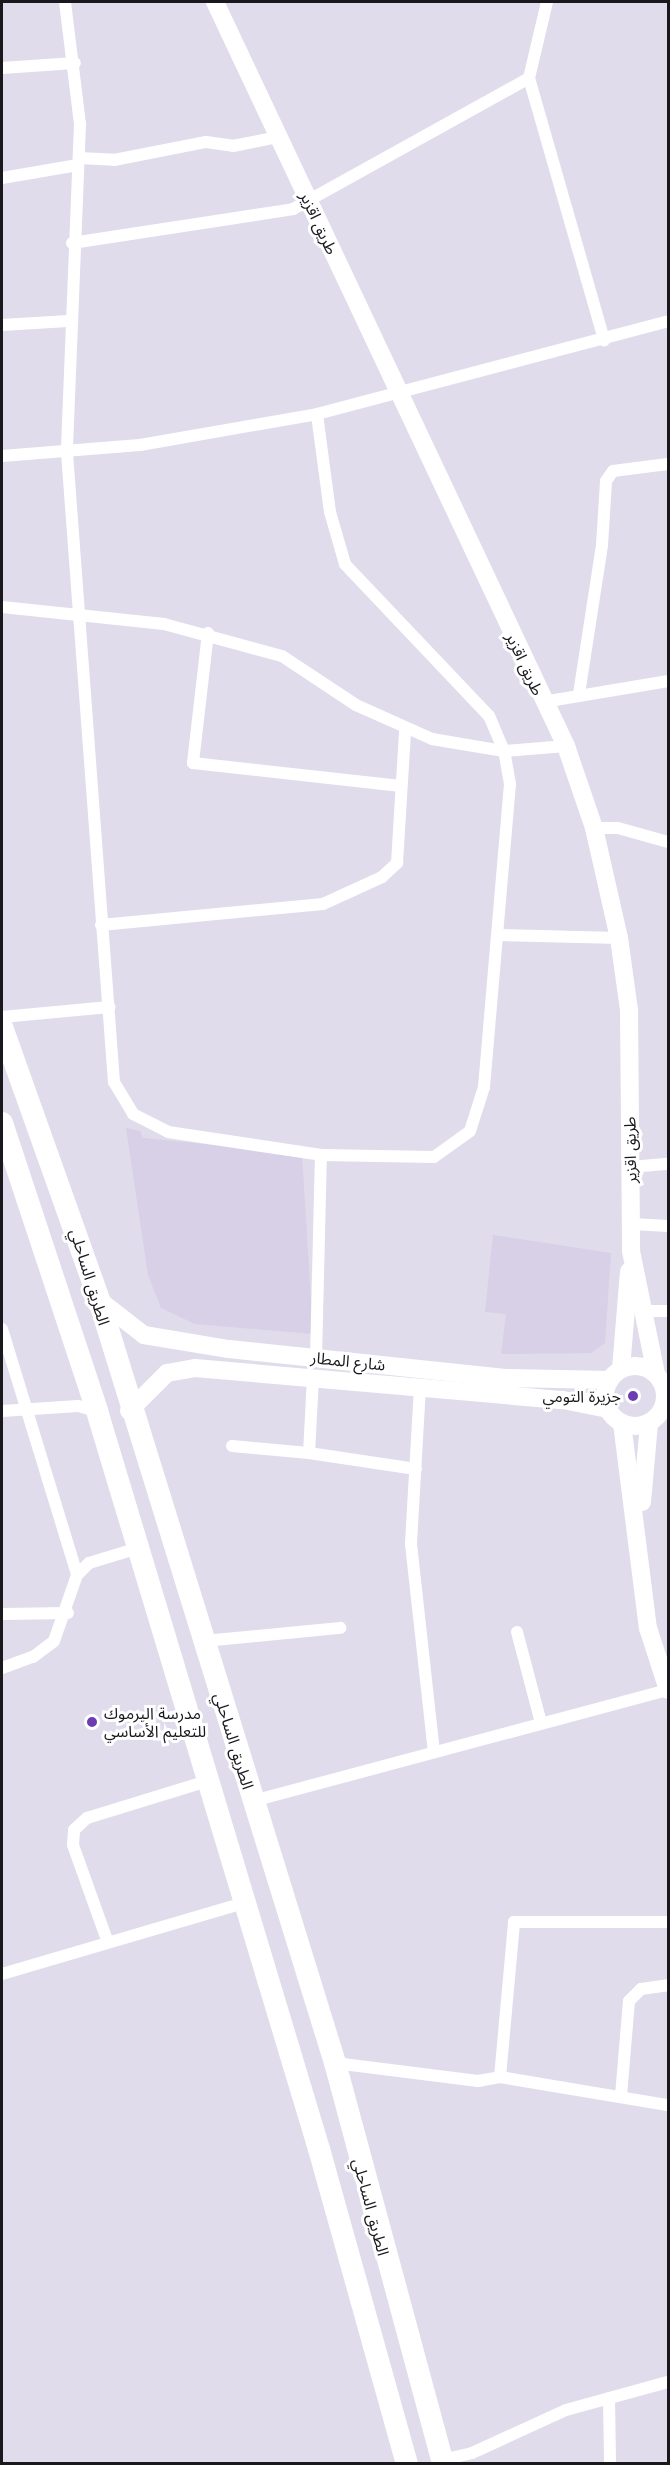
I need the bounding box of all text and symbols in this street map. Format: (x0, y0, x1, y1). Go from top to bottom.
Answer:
street label: طريق اقزير (296, 189, 342, 257)
street label: طريق اقزير (502, 630, 548, 698)
street label: طريق اقزير (620, 1116, 640, 1184)
street label: الطريق الساحلي (66, 1227, 114, 1327)
street label: شارع المطار (310, 1348, 386, 1374)
place label: جزيرة التومي (543, 1386, 621, 1406)
marker: جزيرة التومي (626, 1389, 640, 1403)
street label: الطريق الساحلي (210, 1691, 258, 1791)
place label: مدرسة اليرموك للتعليم الأساسي (104, 1703, 206, 1741)
marker: مدرسة اليرموك للتعليم الأساسي (85, 1715, 99, 1729)
street label: الطريق الساحلي (349, 2156, 393, 2258)

